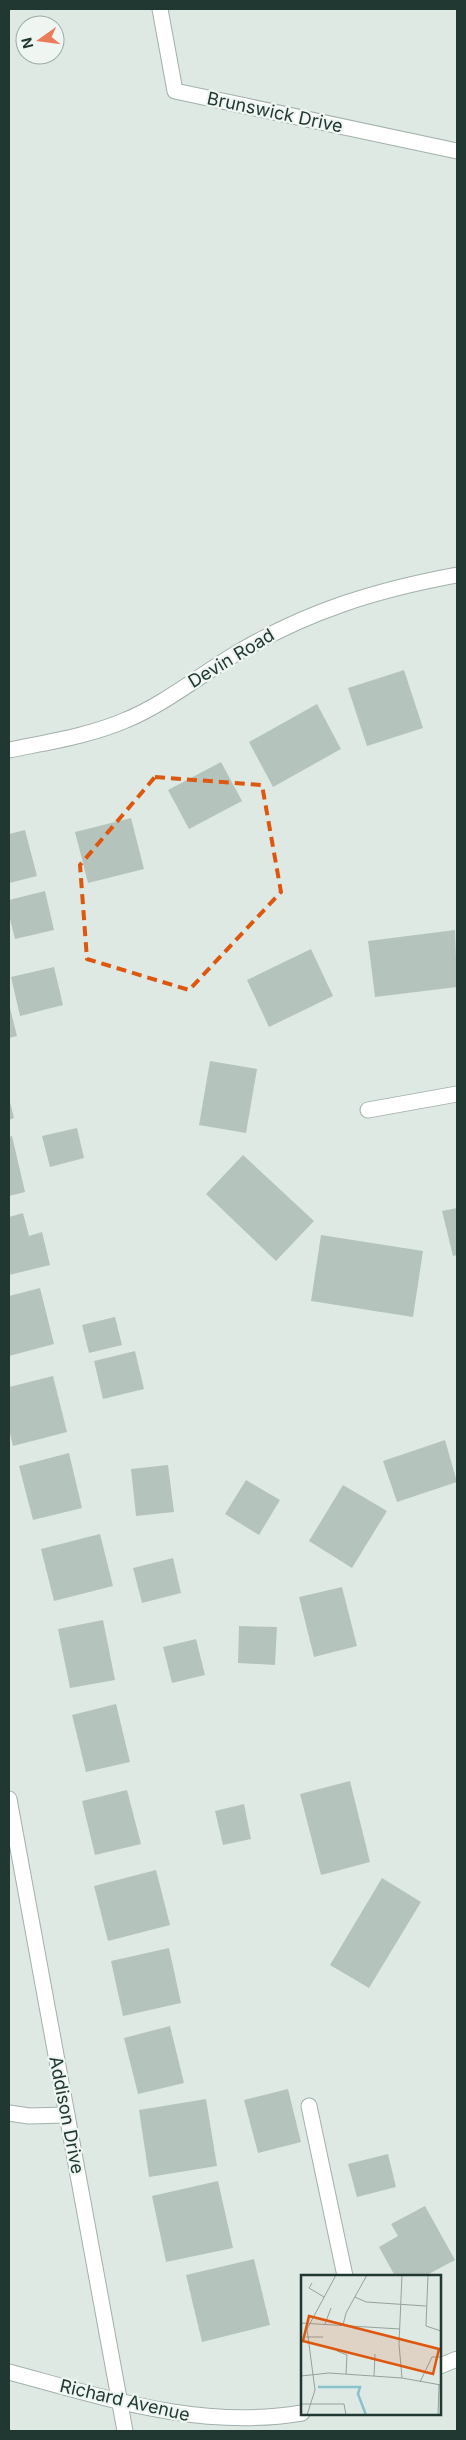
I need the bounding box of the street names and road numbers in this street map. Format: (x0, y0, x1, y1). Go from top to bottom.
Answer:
street label: Brunswick Drive (205, 87, 345, 137)
street label: Devin Road (184, 624, 278, 692)
street label: Addison Drive (45, 2054, 89, 2176)
street label: Richard Avenue (58, 2375, 192, 2425)

